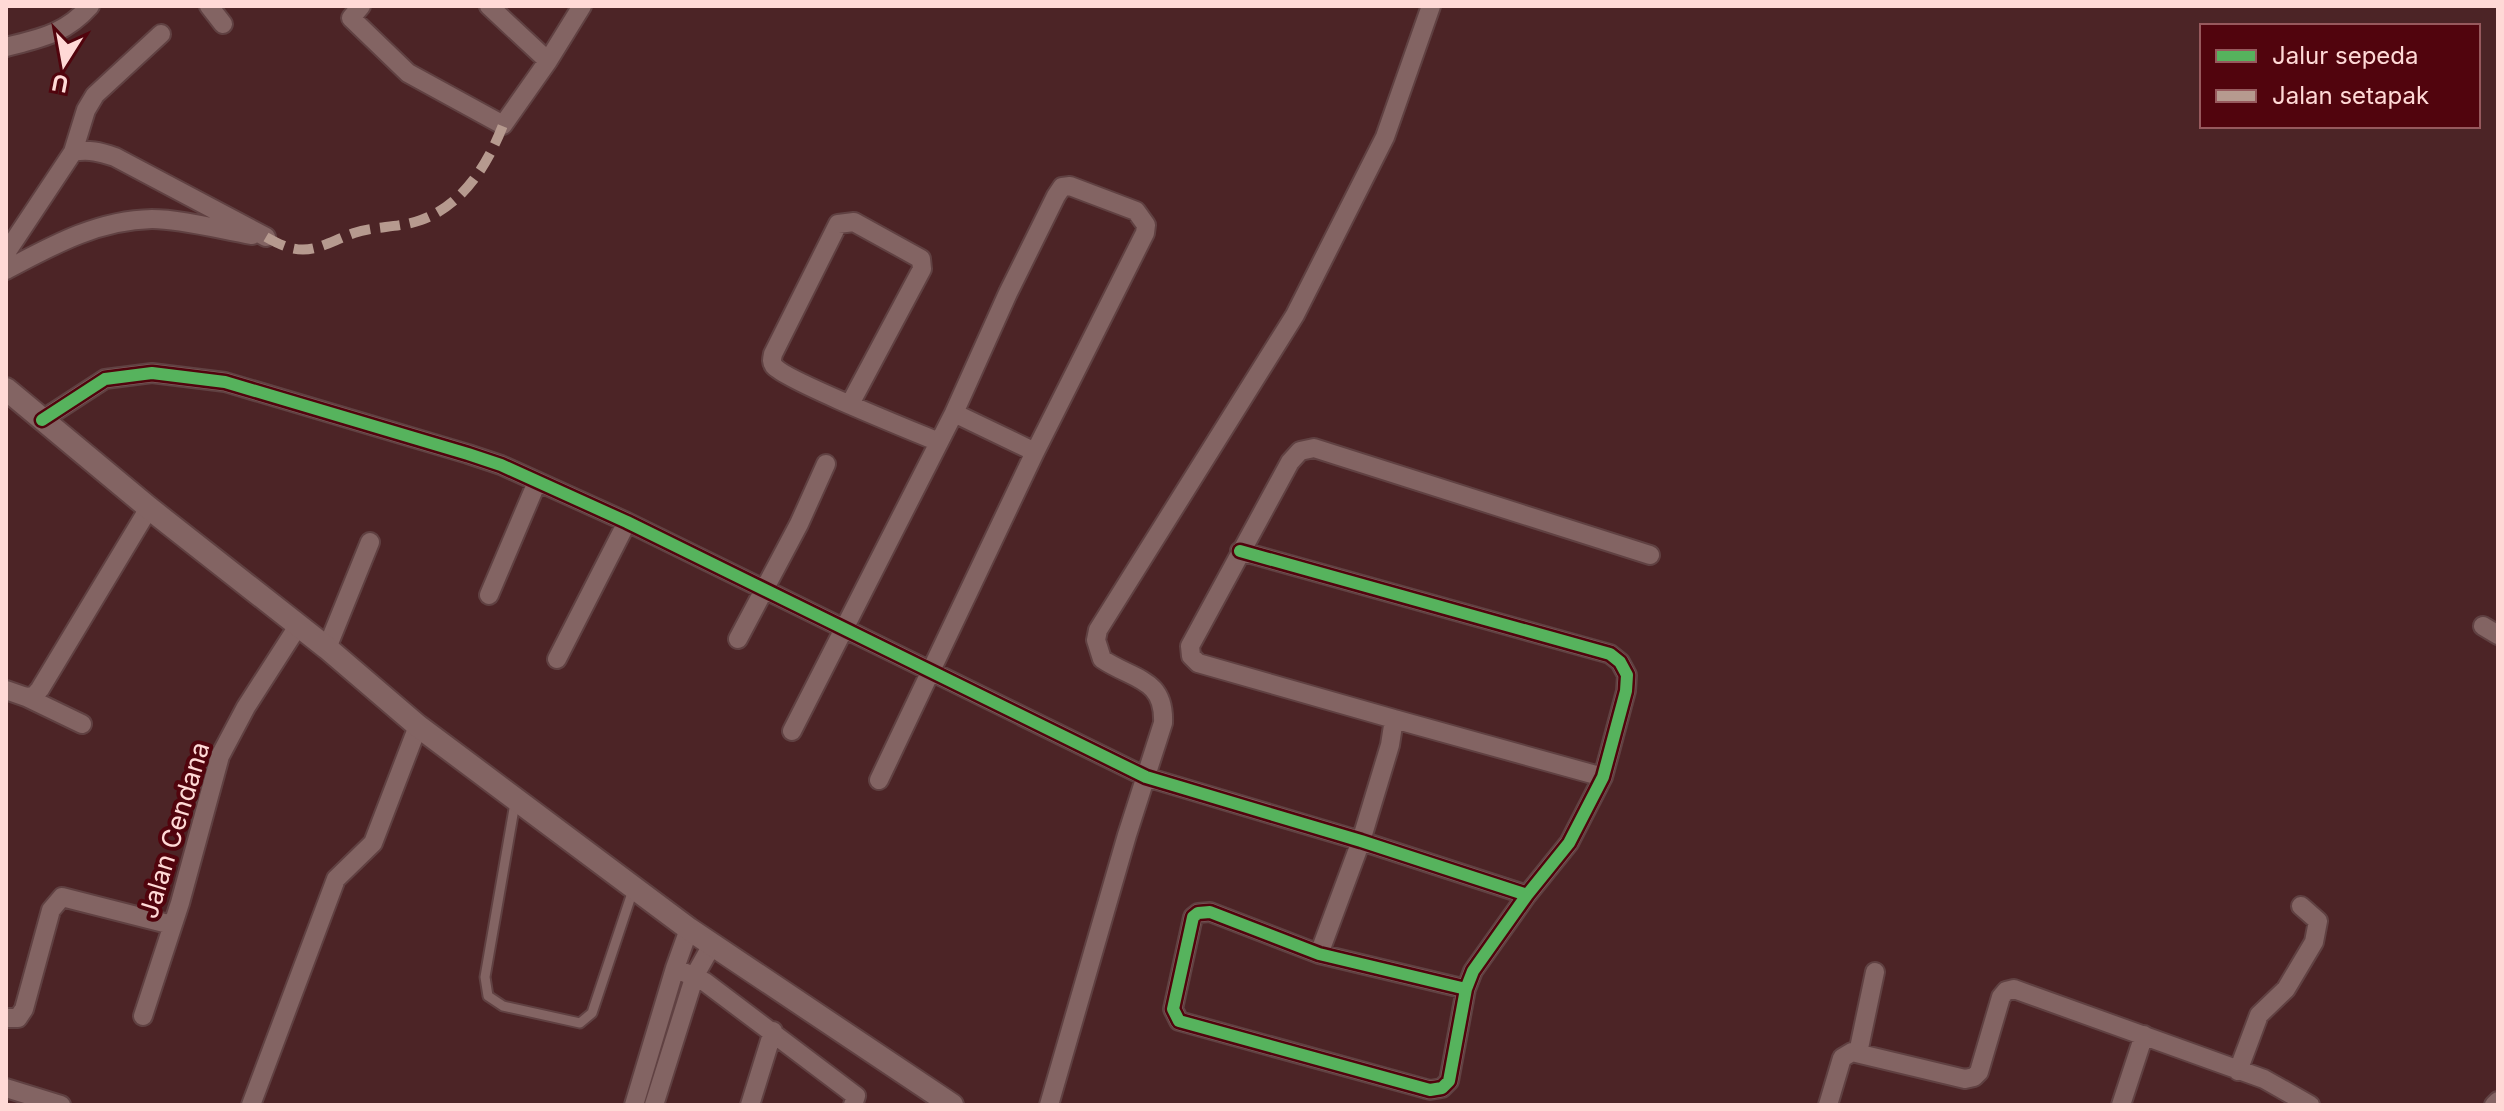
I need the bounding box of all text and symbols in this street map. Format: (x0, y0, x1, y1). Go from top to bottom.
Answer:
north arrow (24, 24, 104, 104)
legend (2200, 24, 2480, 128)
text: Jalur sepeda (2272, 41, 2418, 70)
text: U (50, 69, 71, 98)
text: Jalan setapak (2272, 81, 2429, 110)
street label: Jalan Cendana (132, 738, 216, 922)

